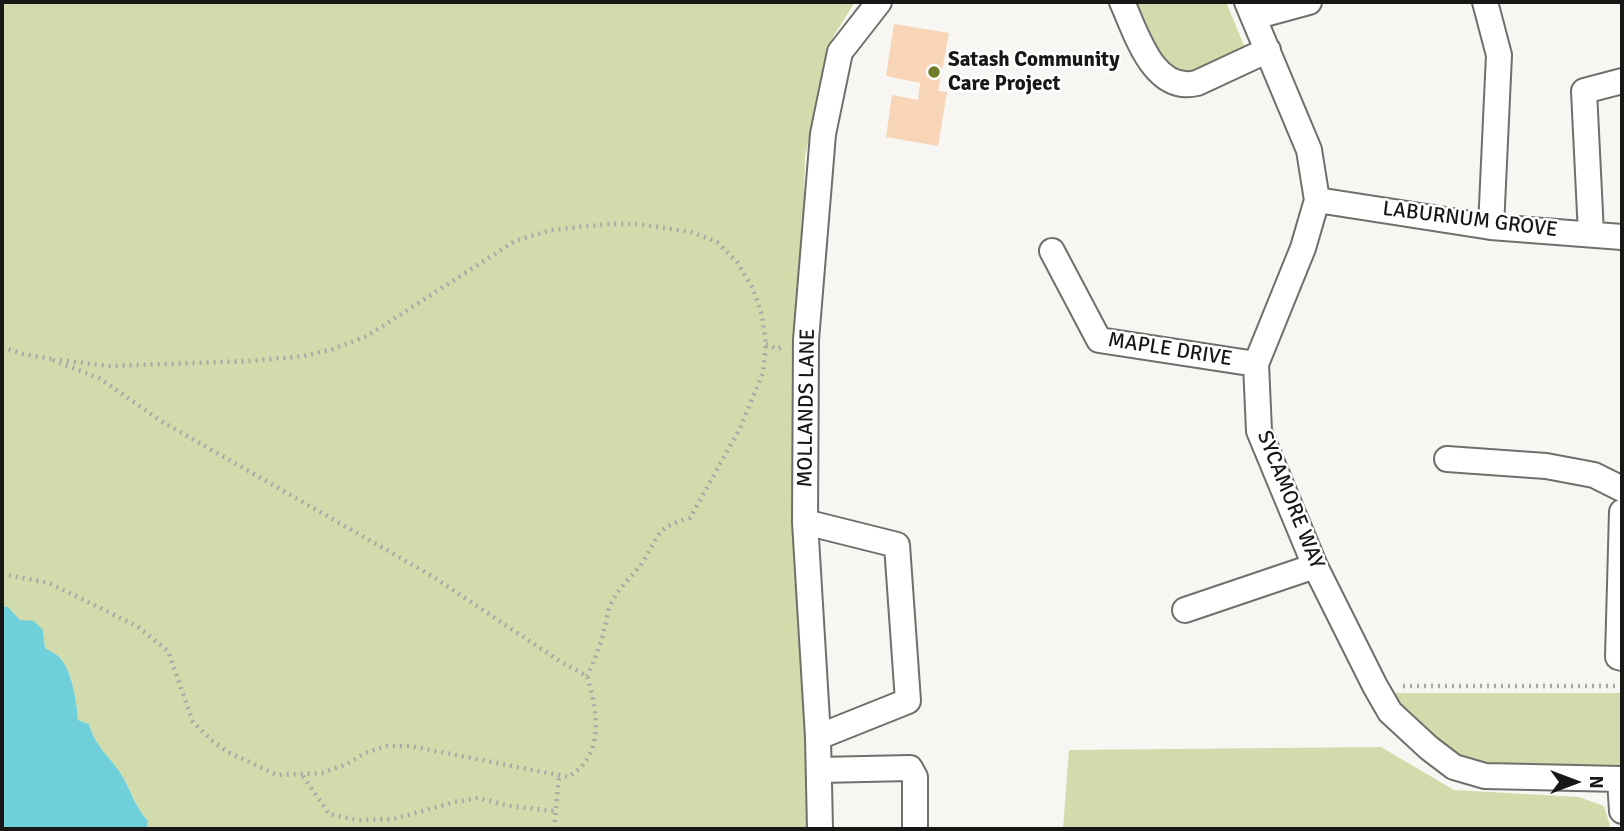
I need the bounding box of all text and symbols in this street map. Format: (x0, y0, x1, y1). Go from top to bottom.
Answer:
place label: Satash Community Care Project (948, 47, 1120, 97)
marker: Satash Community Care Project (926, 64, 942, 80)
street label: LABURNUM GROVE (1381, 197, 1559, 243)
street label: MOLLANDS LANE (793, 328, 821, 488)
street label: MAPLE DRIVE (1106, 328, 1234, 372)
street label: SYCAMORE WAY (1251, 427, 1329, 573)
north arrow (1540, 747, 1610, 817)
text: N (1584, 775, 1608, 789)

